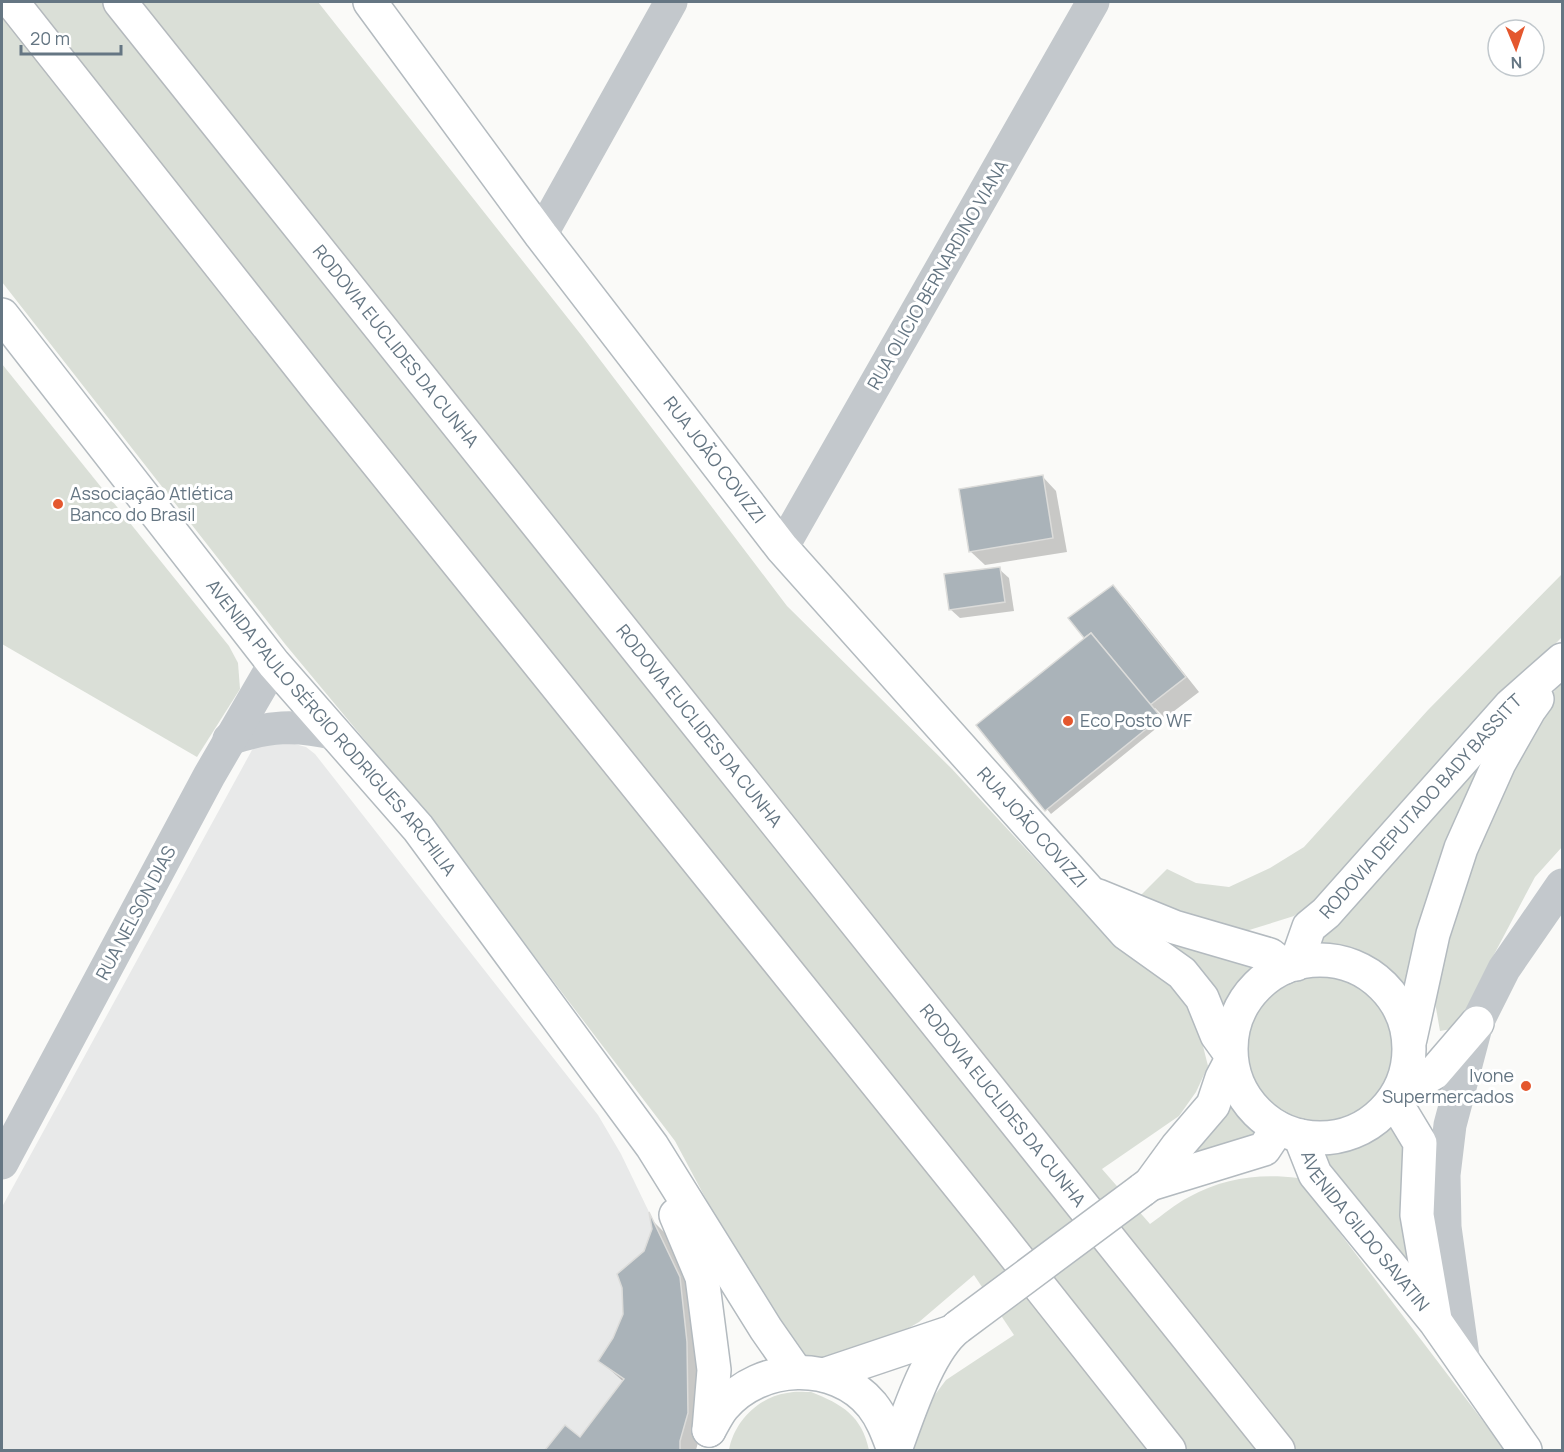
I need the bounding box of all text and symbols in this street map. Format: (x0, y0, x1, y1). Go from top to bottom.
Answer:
scale bar (21, 18, 122, 56)
north arrow (1486, 18, 1546, 78)
text: 20 m (30, 26, 70, 50)
text: N (1510, 52, 1523, 74)
street label: RUA OLICIO BERNARDINO VIANA (861, 155, 1013, 394)
street label: RODOVIA EUCLIDES DA CUNHA (308, 239, 485, 453)
street label: RUA JOÃO COVIZZI (659, 391, 772, 528)
place label: Associação Atlética Banco do Brasil (70, 481, 233, 526)
marker: Associação Atlética Banco do Brasil (51, 497, 65, 511)
street label: AVENIDA PAULO SÉRGIO RODRIGUES ARCHILIA (201, 574, 462, 881)
street label: RODOVIA EUCLIDES DA CUNHA (611, 619, 789, 832)
street label: RODOVIA DEPUTADO BADY BASSITT (1314, 688, 1527, 923)
place label: Eco Posto WF (1080, 708, 1192, 732)
marker: Eco Posto WF (1061, 714, 1075, 728)
street label: RUA JOÃO COVIZZI (972, 762, 1093, 892)
street label: RUA NELSON DIAS (90, 841, 181, 984)
street label: RODOVIA EUCLIDES DA CUNHA (915, 999, 1092, 1212)
place label: Ivone Supermercados (1382, 1063, 1514, 1108)
marker: Ivone Supermercados (1519, 1079, 1533, 1093)
street label: AVENIDA GILDO SAVATIN (1296, 1147, 1435, 1316)

